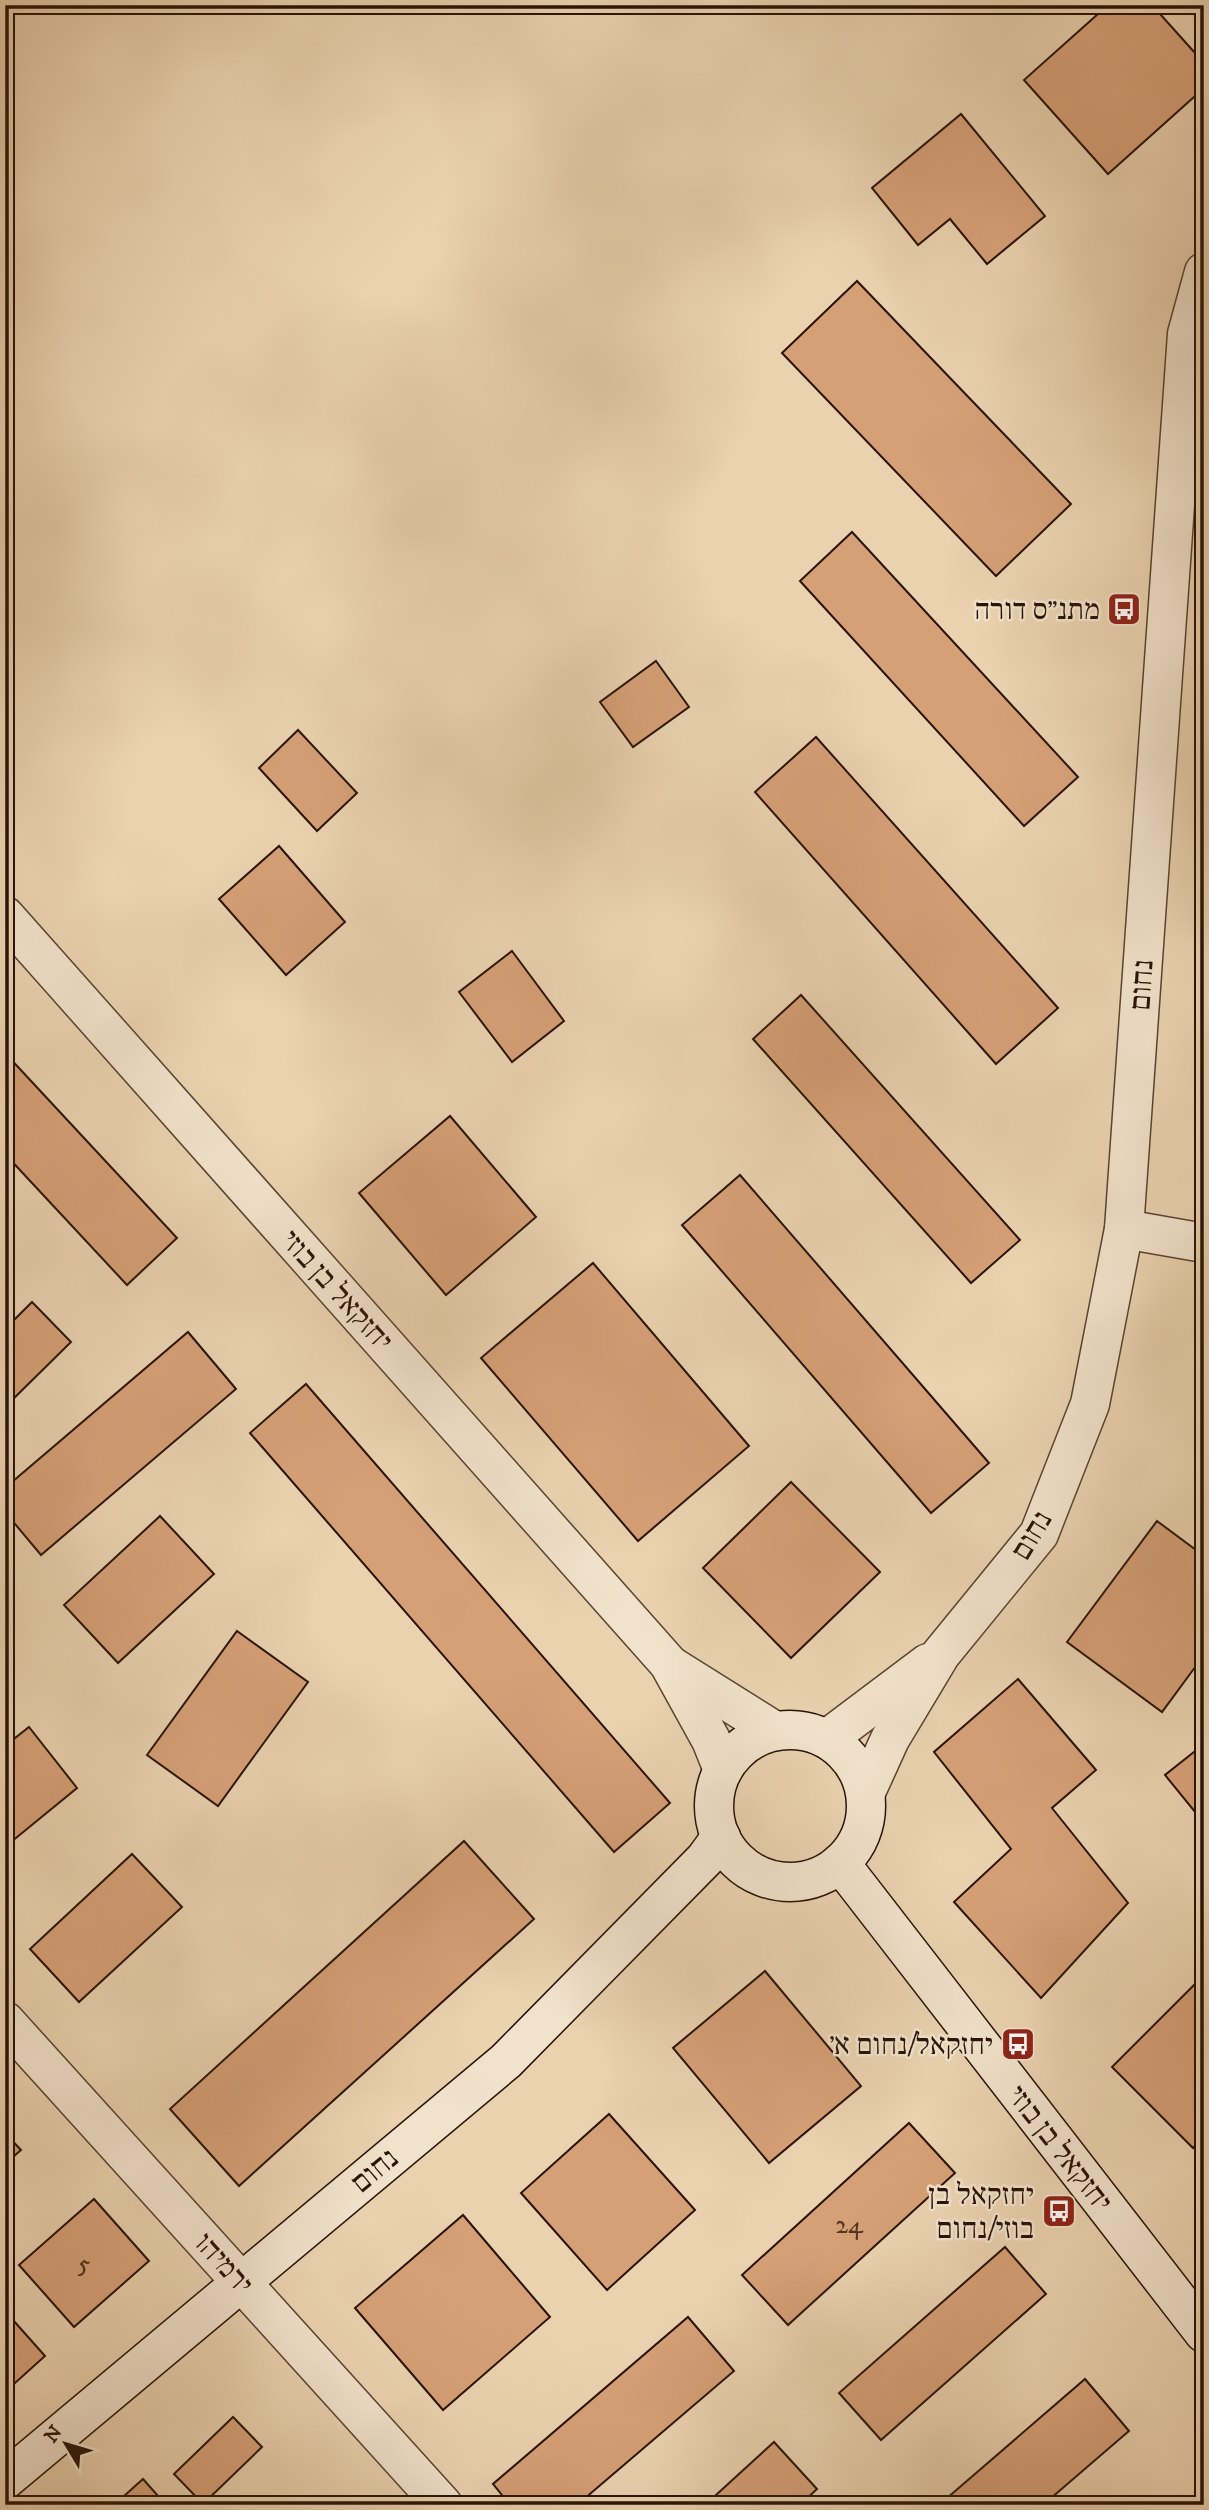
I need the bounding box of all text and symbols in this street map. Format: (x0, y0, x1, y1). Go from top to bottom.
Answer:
bus stop icon: מתנ״ס דורה (1105, 590, 1143, 628)
place label: מתנ״ס דורה (974, 592, 1100, 629)
street label: נחום (1122, 958, 1163, 1012)
street label: יחזקאל בן בוזי (272, 1223, 400, 1359)
street label: נחום (1003, 1504, 1061, 1567)
bus stop icon: יחזקאל/נחום א׳ (999, 2025, 1037, 2063)
place label: יחזקאל/נחום א׳ (830, 2027, 993, 2064)
street label: יחזקאל בן בוזי (998, 2078, 1120, 2220)
street label: נחום (344, 2141, 406, 2202)
place label: יחזקאל בן בוזי/נחום (929, 2177, 1034, 2248)
bus stop icon: יחזקאל בן בוזי/נחום (1040, 2192, 1078, 2230)
house number: 24 (835, 2209, 864, 2242)
street label: ירמיהו (186, 2225, 260, 2303)
house number: 5 (78, 2248, 91, 2281)
north arrow (32, 2408, 102, 2478)
text: N (40, 2421, 68, 2448)

